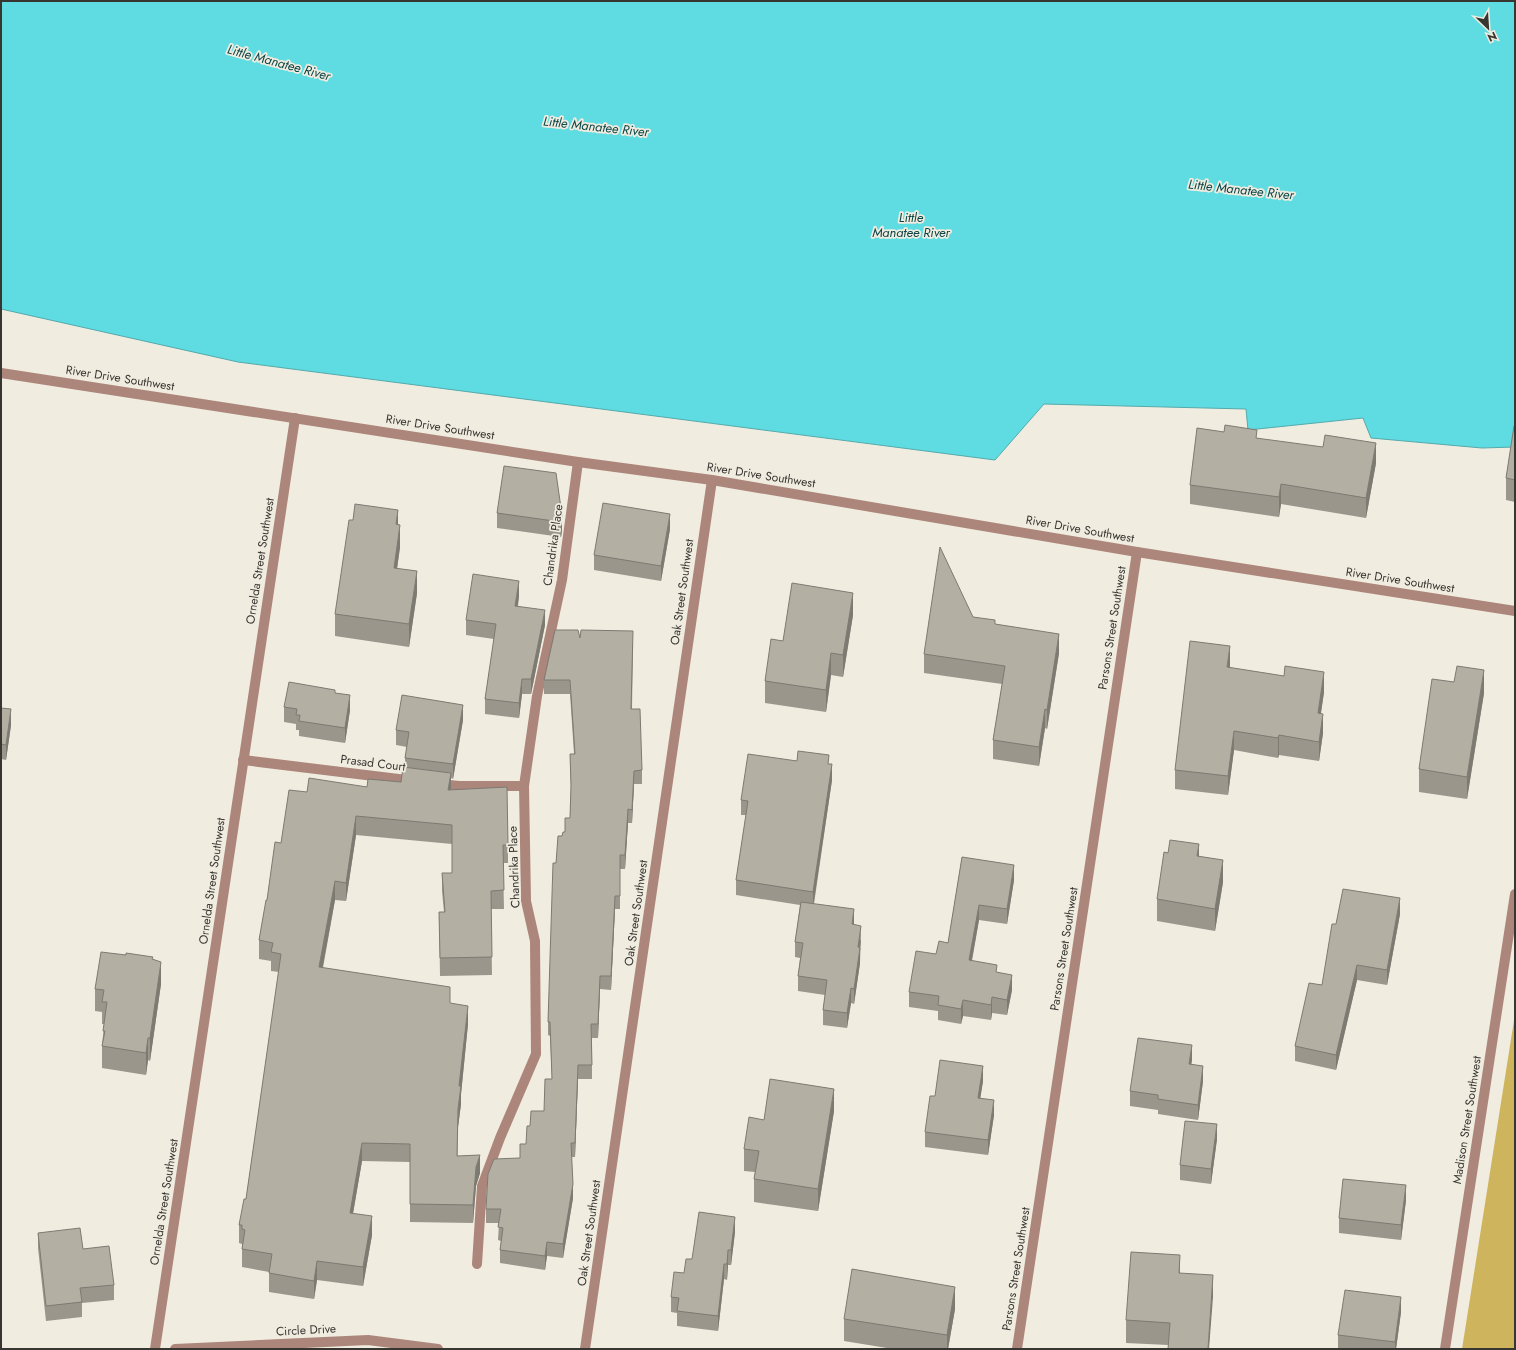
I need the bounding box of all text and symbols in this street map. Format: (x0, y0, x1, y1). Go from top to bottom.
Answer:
north arrow (1468, 8, 1508, 48)
text: N (1485, 28, 1500, 46)
water label: Little Manatee River (225, 40, 333, 86)
water label: Little Manatee River (542, 112, 650, 142)
water label: Little Manatee River (1187, 175, 1295, 205)
water label: Little Manatee River (872, 208, 951, 242)
street label: River Drive Southwest (64, 361, 176, 395)
street label: River Drive Southwest (384, 410, 496, 444)
street label: River Drive Southwest (705, 458, 817, 492)
street label: Ornelda Street Southwest (241, 496, 279, 625)
street label: Chandrika Place (538, 503, 568, 587)
street label: River Drive Southwest (1024, 511, 1136, 547)
street label: Oak Street Southwest (666, 538, 698, 646)
street label: River Drive Southwest (1344, 563, 1456, 597)
street label: Parsons Street Southwest (1093, 565, 1131, 691)
street label: Prasad Court (339, 750, 407, 776)
street label: Ornelda Street Southwest (194, 816, 230, 945)
street label: Chandrika Place (504, 826, 524, 908)
street label: Oak Street Southwest (620, 859, 652, 967)
street label: Parsons Street Southwest (1045, 886, 1083, 1012)
street label: Madison Street Southwest (1448, 1055, 1486, 1185)
street label: Ornelda Street Southwest (145, 1137, 183, 1266)
street label: Oak Street Southwest (573, 1179, 605, 1287)
street label: Parsons Street Southwest (997, 1206, 1035, 1332)
street label: Circle Drive (275, 1319, 337, 1341)

